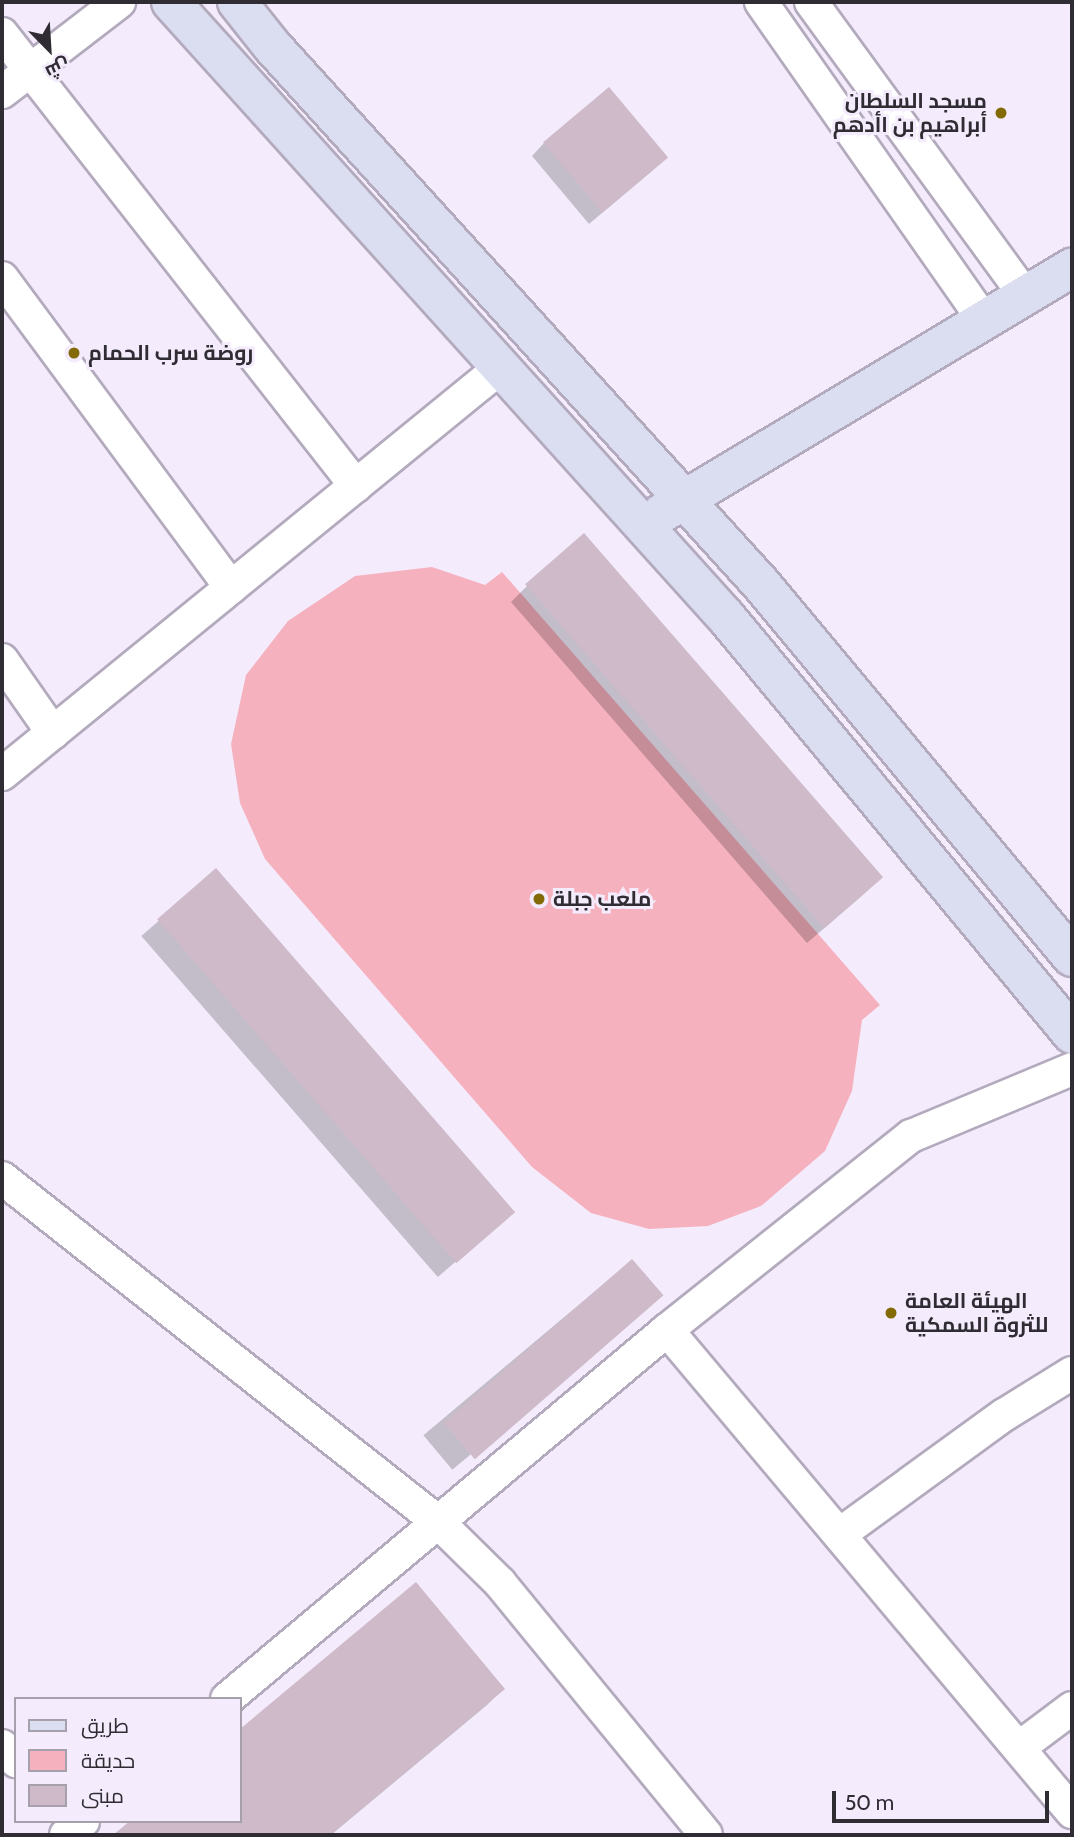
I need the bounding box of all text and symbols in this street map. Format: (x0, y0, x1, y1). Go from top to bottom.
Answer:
north arrow (14, 14, 84, 84)
text: ش (42, 53, 74, 84)
place label: مسجد السلطان أبراهيم بن اأدهم (833, 88, 987, 138)
marker: مسجد السلطان أبراهيم بن اأدهم (993, 105, 1009, 121)
place label: روضة سرب الحمام (88, 340, 253, 366)
marker: روضة سرب الحمام (66, 345, 82, 361)
place label: ملعب جبلة (553, 886, 651, 912)
marker: ملعب جبلة (531, 891, 547, 907)
place label: الهيئة العامة للثروة السمكية (905, 1288, 1049, 1338)
marker: الهيئة العامة للثروة السمكية (883, 1305, 899, 1321)
legend (14, 1697, 242, 1823)
text: طريق (81, 1713, 129, 1738)
text: حديقة (81, 1748, 135, 1773)
scale bar (836, 1778, 1053, 1822)
text: مبنى (81, 1783, 124, 1808)
text: 50 m (845, 1790, 894, 1815)

